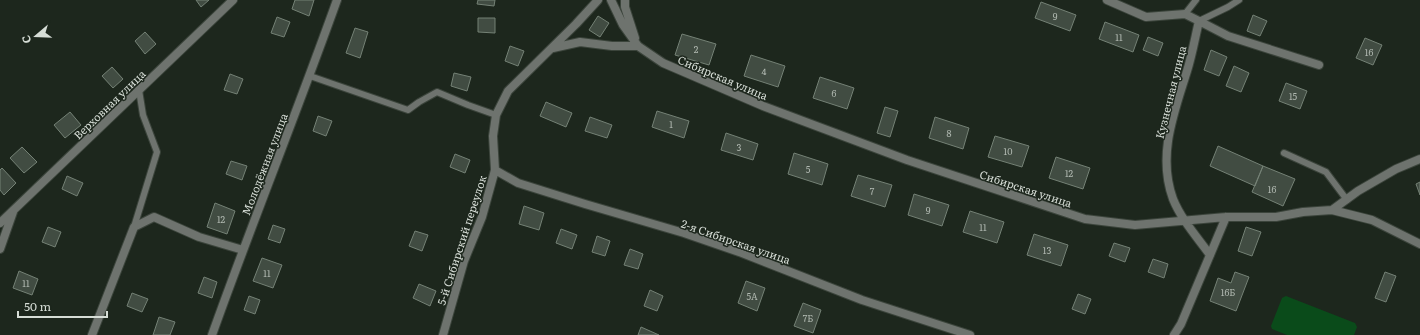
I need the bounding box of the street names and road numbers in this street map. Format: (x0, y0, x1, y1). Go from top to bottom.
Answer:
street label: Кузнечная улица (1151, 44, 1189, 140)
street label: Сибирская улица (676, 51, 771, 103)
street label: Верховная улица (70, 65, 149, 143)
street label: Молодёжная улица (237, 111, 291, 217)
street label: Сибирская улица (978, 166, 1074, 211)
street label: 5-й Сибирский переулок (432, 173, 490, 307)
street label: 2-я Сибирская улица (679, 215, 793, 267)

